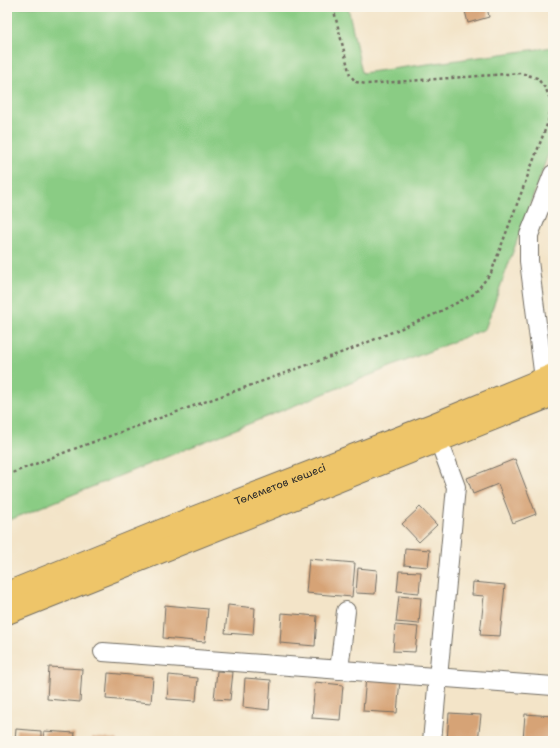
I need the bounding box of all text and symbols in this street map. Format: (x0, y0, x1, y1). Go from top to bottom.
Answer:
street label: Төлеметов көшесі (232, 459, 328, 509)

